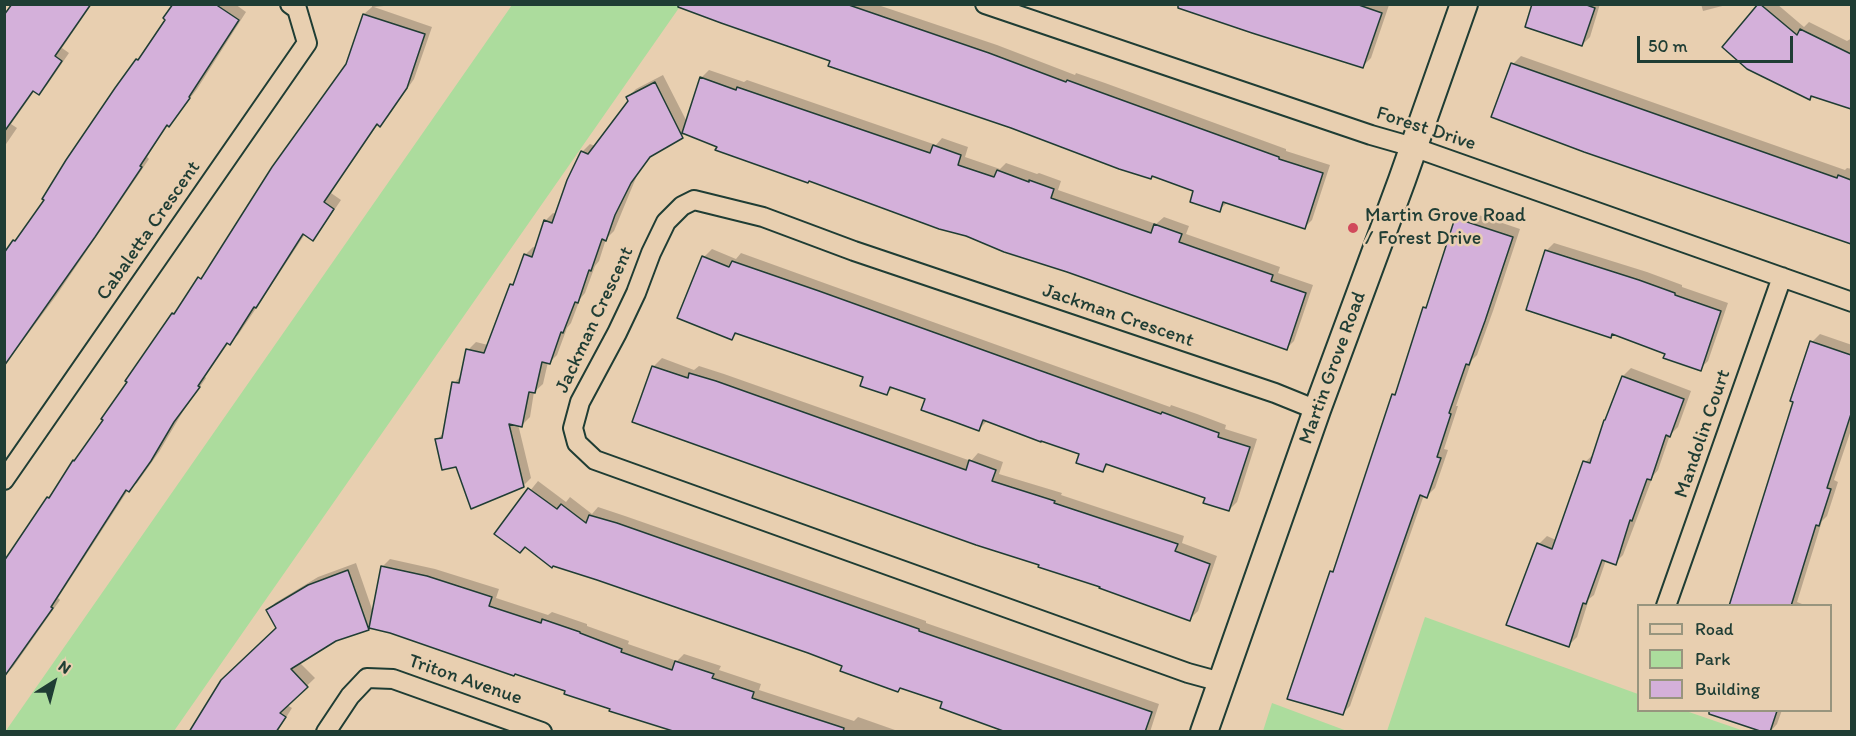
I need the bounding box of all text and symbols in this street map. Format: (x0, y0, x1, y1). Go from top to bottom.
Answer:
scale bar (1640, 24, 1796, 62)
text: 50 m (1648, 35, 1688, 57)
street label: Forest Drive (1373, 102, 1479, 156)
street label: Cabaletta Crescent (92, 157, 206, 305)
place label: Martin Grove Road / Forest Drive (1365, 204, 1526, 251)
marker: Martin Grove Road / Forest Drive (1346, 221, 1360, 235)
street label: Jackman Crescent (551, 243, 639, 397)
street label: Jackman Crescent (1039, 279, 1197, 353)
street label: Martin Grove Road (1294, 288, 1372, 448)
street label: Mandolin Court (1670, 367, 1736, 501)
legend (1637, 604, 1832, 712)
text: Road (1695, 618, 1734, 640)
text: Park (1695, 648, 1730, 670)
street label: Triton Avenue (405, 649, 525, 711)
north arrow (24, 652, 84, 712)
text: N (55, 656, 75, 678)
text: Building (1695, 678, 1760, 700)

